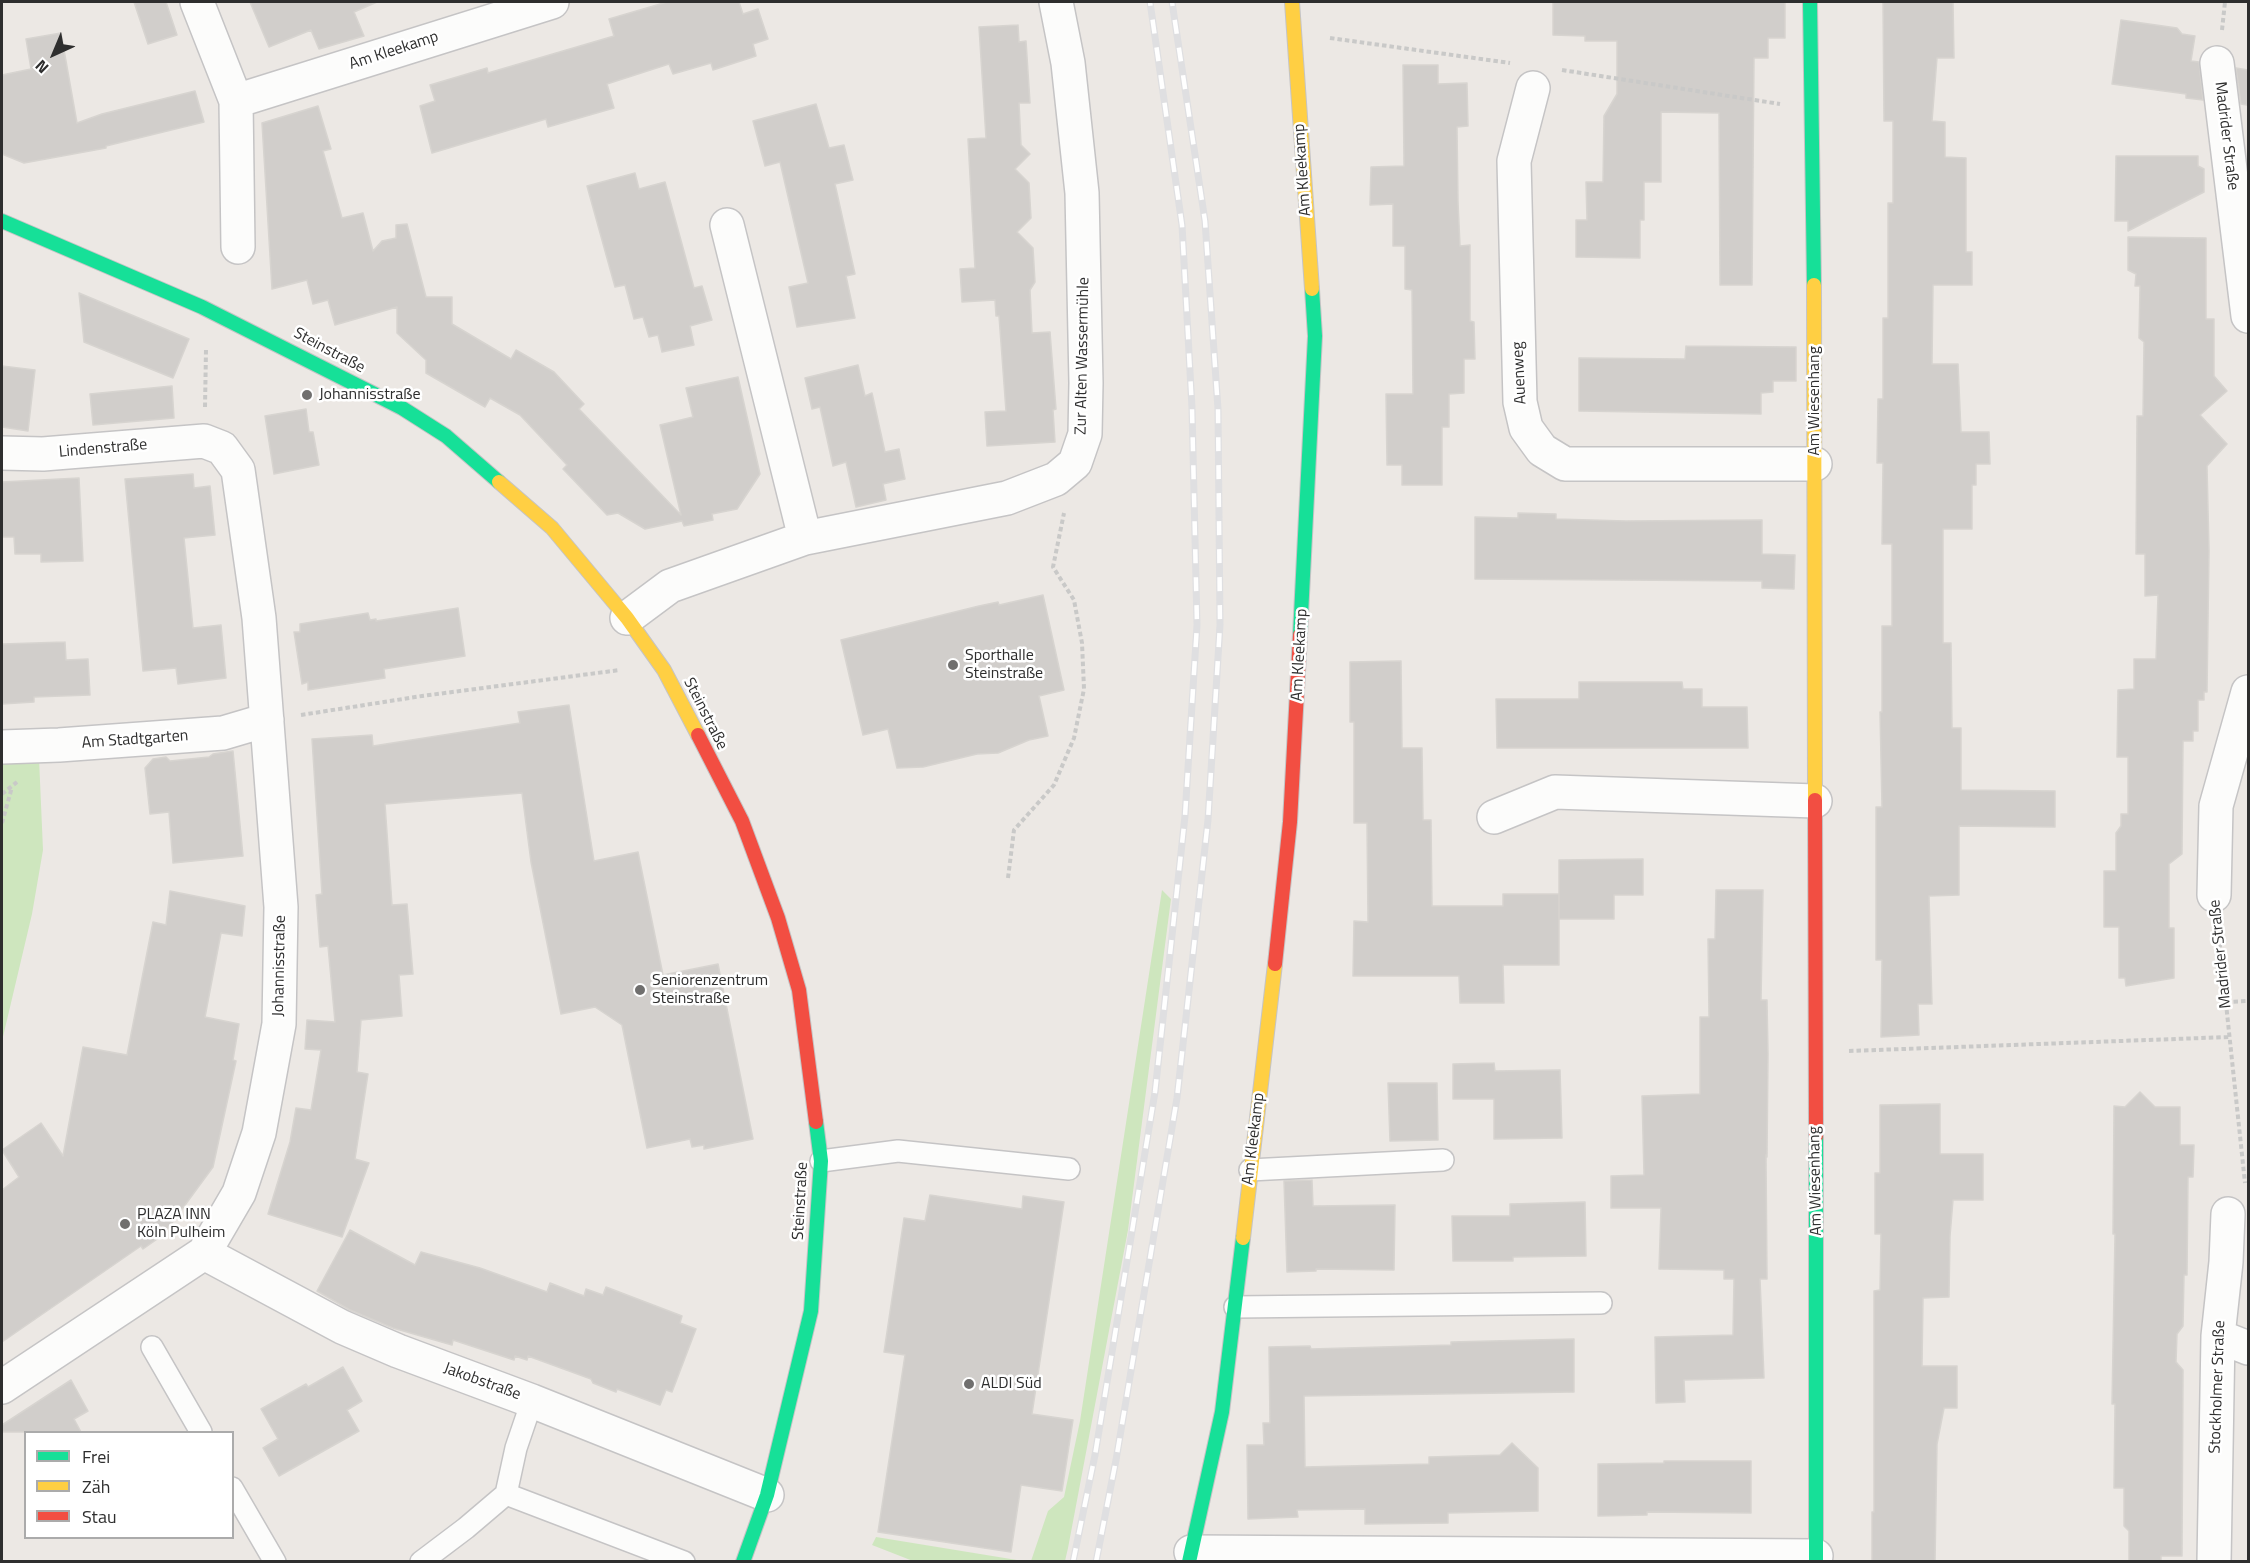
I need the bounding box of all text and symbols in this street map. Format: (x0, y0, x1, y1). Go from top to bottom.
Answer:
north arrow (24, 24, 84, 84)
street label: Am Kleekamp (347, 28, 441, 74)
text: N (29, 54, 54, 79)
street label: Madrider Straße (2210, 80, 2242, 192)
street label: Am Kleekamp (1290, 123, 1316, 217)
street label: Zur Alten Wassermühle (1072, 277, 1094, 435)
street label: Steinstraße (290, 324, 368, 378)
street label: Auenweg (1509, 341, 1531, 405)
street label: Am Wiesenhang (1805, 346, 1825, 456)
place label: Johannisstraße (319, 385, 421, 405)
marker: Johannisstraße (300, 388, 314, 402)
street label: Lindenstraße (58, 436, 148, 462)
street label: Am Kleekamp (1288, 608, 1312, 702)
place label: Sporthalle Steinstraße (965, 646, 1043, 684)
marker: Sporthalle Steinstraße (946, 658, 960, 672)
street label: Steinstraße (679, 675, 731, 753)
street label: Am Stadtgarten (81, 727, 189, 753)
street label: Madrider Straße (2206, 899, 2236, 1009)
street label: Johannisstraße (270, 915, 290, 1017)
place label: Seniorenzentrum Steinstraße (652, 971, 768, 1009)
marker: Seniorenzentrum Steinstraße (633, 983, 647, 997)
street label: Am Kleekamp (1239, 1092, 1269, 1186)
street label: Am Wiesenhang (1805, 1126, 1827, 1236)
street label: Steinstraße (789, 1161, 813, 1241)
place label: PLAZA INN Köln Pulheim (137, 1205, 225, 1243)
marker: PLAZA INN Köln Pulheim (118, 1217, 132, 1231)
street label: Stockholmer Straße (2206, 1320, 2230, 1454)
street label: Jakobstraße (441, 1359, 523, 1405)
place label: ALDI Süd (981, 1374, 1042, 1394)
marker: ALDI Süd (962, 1377, 976, 1391)
legend (24, 1431, 234, 1539)
text: Frei (82, 1443, 110, 1470)
text: Zäh (82, 1473, 110, 1500)
text: Stau (82, 1503, 117, 1530)

